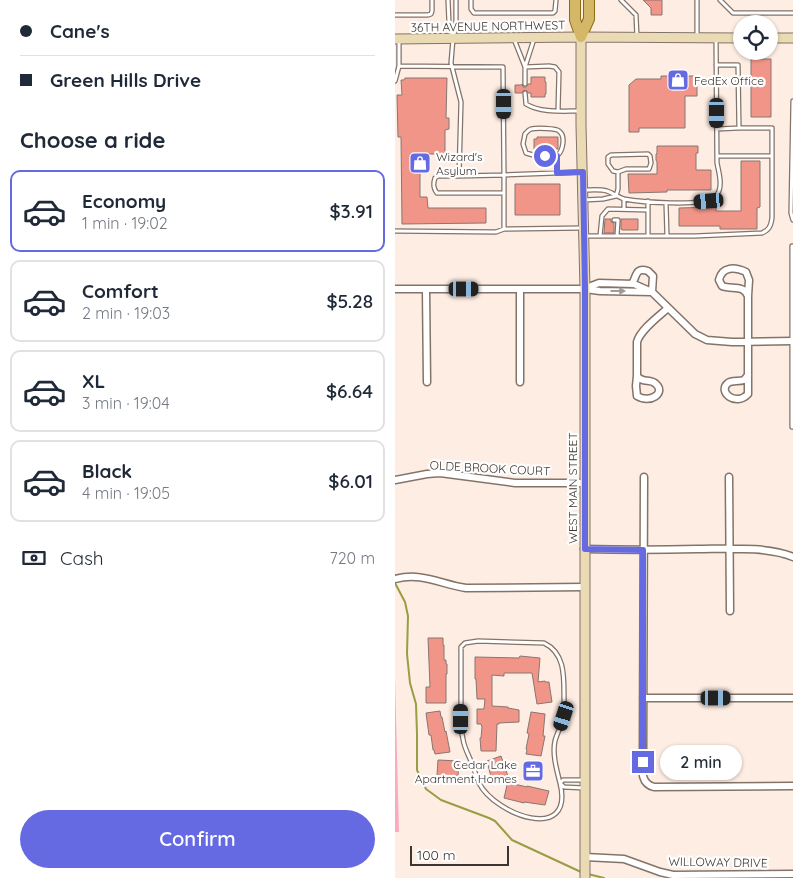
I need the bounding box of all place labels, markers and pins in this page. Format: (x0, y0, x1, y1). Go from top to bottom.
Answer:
shop icon: FedEx Office (666, 68, 690, 92)
place label: FedEx Office (694, 73, 764, 88)
place label: Wizard's Asylum (436, 149, 483, 178)
shop icon: Wizard's Asylum (408, 151, 432, 175)
place label: Cedar Lake Apartment Homes (415, 757, 517, 786)
office icon: Cedar Lake Apartment Homes (521, 759, 545, 783)

